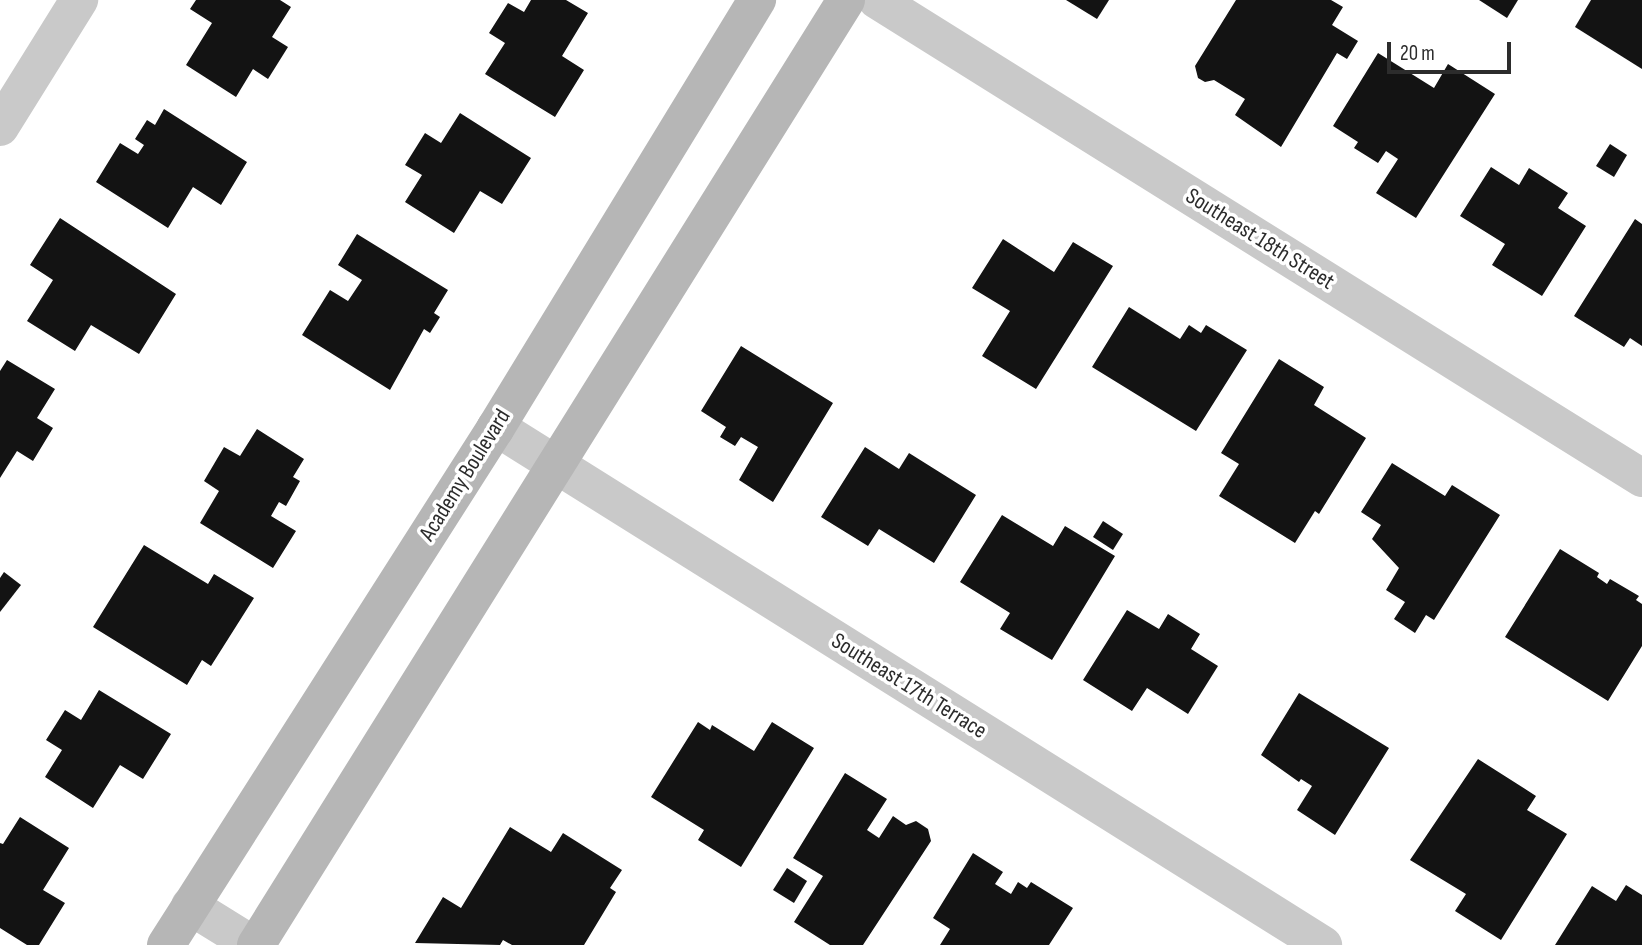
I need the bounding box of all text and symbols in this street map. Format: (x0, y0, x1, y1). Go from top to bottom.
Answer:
scale bar (1390, 28, 1514, 72)
text: 20 m (1400, 41, 1435, 66)
street label: Southeast 18th Street (1181, 182, 1339, 296)
street label: Academy Boulevard (414, 404, 516, 546)
street label: Southeast 17th Terrace (826, 627, 992, 745)

